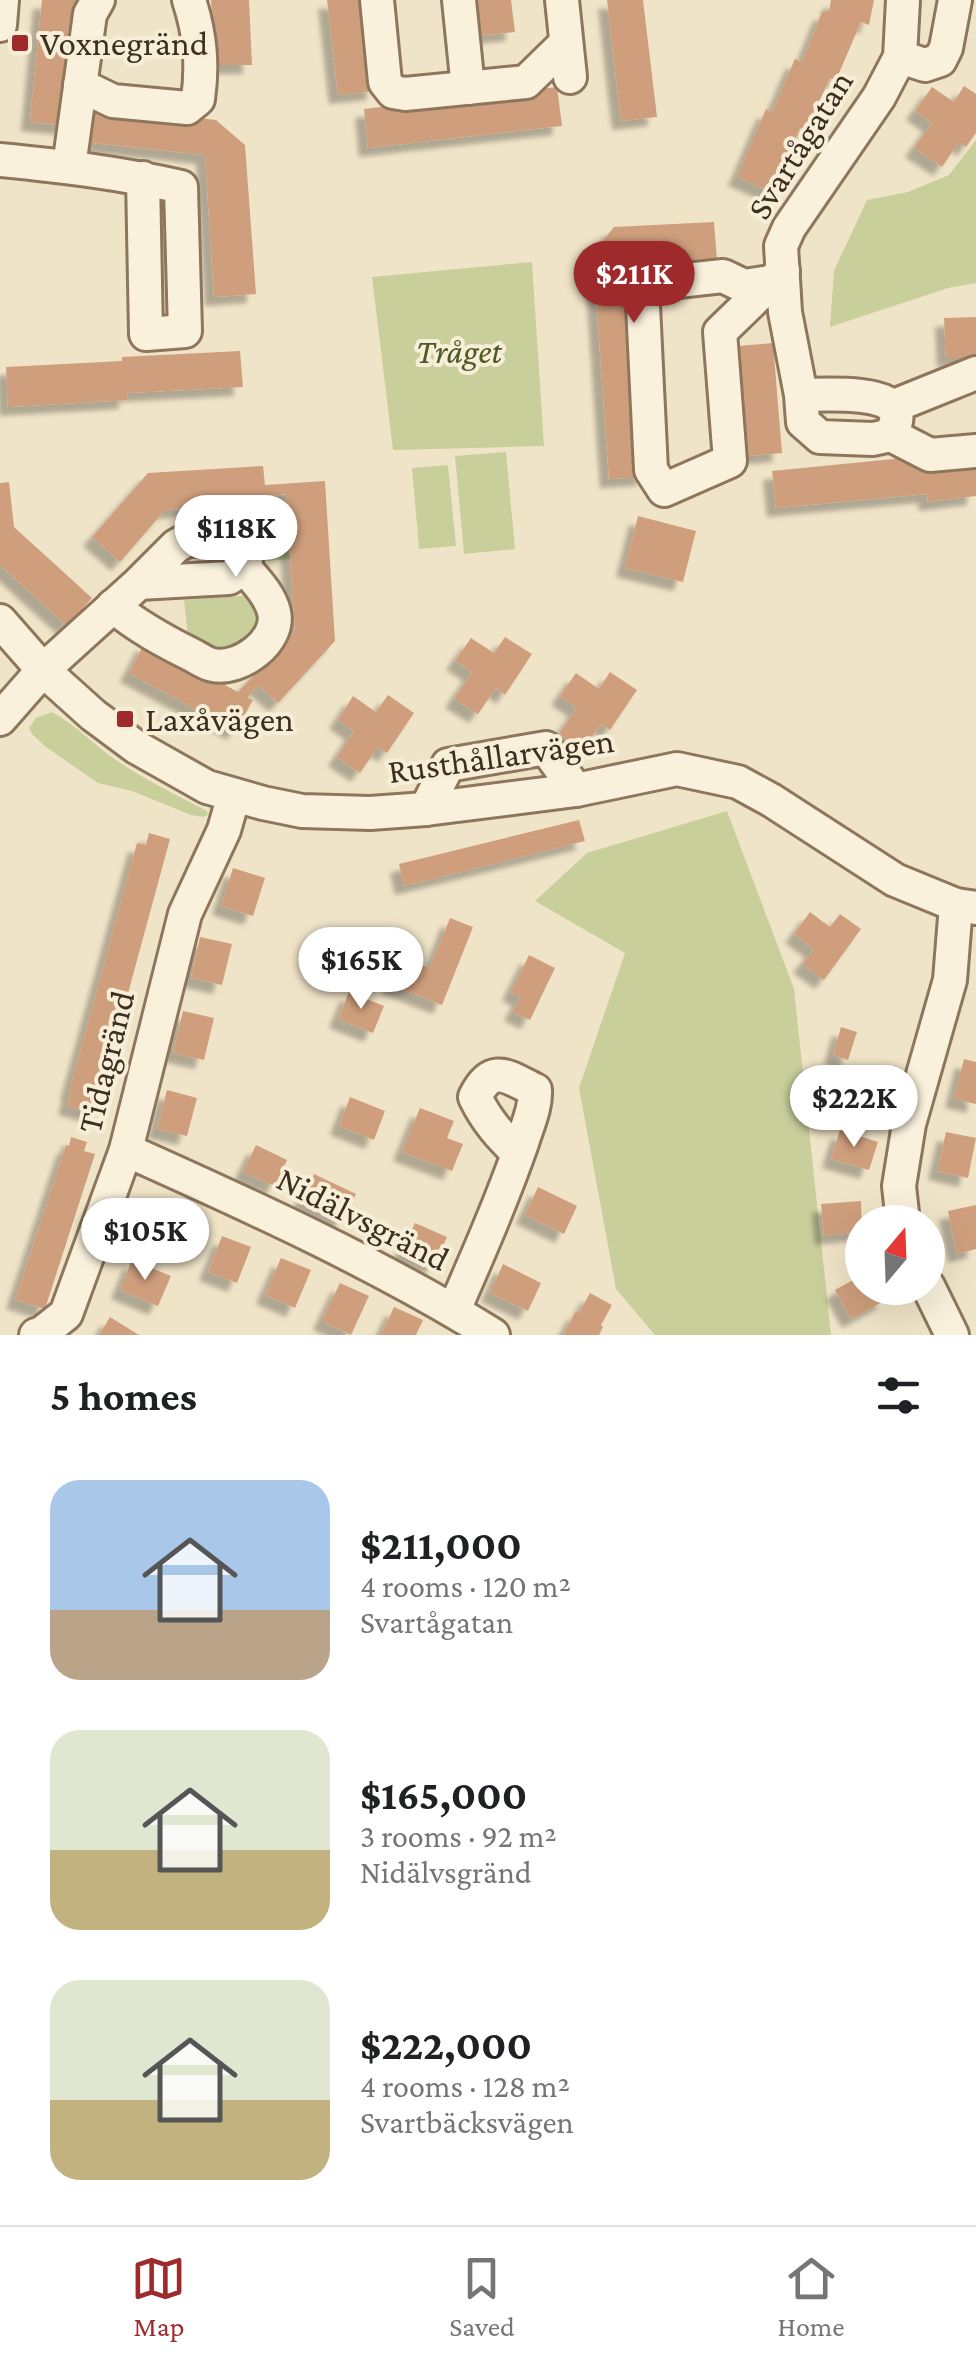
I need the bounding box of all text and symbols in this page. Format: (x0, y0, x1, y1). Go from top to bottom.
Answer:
place label: Voxnegränd (40, 24, 208, 63)
marker: Voxnegränd (9, 32, 31, 54)
street label: Svartågatan (739, 63, 861, 226)
pin: $211K (564, 241, 704, 326)
text: $211K (596, 255, 672, 291)
park label: Tråget (416, 332, 503, 371)
pin: $118K (166, 495, 306, 580)
text: $118K (197, 509, 276, 545)
place label: Laxåvägen (145, 700, 294, 739)
marker: Laxåvägen (114, 708, 136, 730)
street label: Rusthållarvägen (385, 721, 617, 791)
pin: $165K (291, 927, 431, 1012)
text: $165K (320, 941, 402, 977)
street label: Tidagränd (70, 987, 142, 1137)
pin: $222K (784, 1065, 924, 1150)
text: $222K (812, 1079, 896, 1115)
street label: Nidälvsgränd (271, 1159, 455, 1279)
pin: $105K (75, 1198, 215, 1283)
north arrow (845, 1205, 945, 1305)
map controls (845, 1205, 945, 1305)
text: $105K (103, 1212, 187, 1248)
icon: filters (871, 1368, 926, 1423)
text: 5 homes (50, 1372, 197, 1419)
icon: home (130, 1520, 250, 1640)
text: $211,000 (360, 1521, 522, 1568)
text: 4 rooms · 120 m² (360, 1568, 571, 1604)
text: Svartågatan (360, 1604, 513, 1640)
icon: home (130, 1770, 250, 1890)
text: $165,000 (360, 1771, 527, 1818)
text: 3 rooms · 92 m² (360, 1818, 557, 1854)
text: Nidälvsgränd (360, 1854, 532, 1890)
icon: home (130, 2020, 250, 2140)
text: $222,000 (360, 2021, 532, 2068)
text: 4 rooms · 128 m² (360, 2068, 570, 2104)
text: Svartbäcksvägen (360, 2104, 574, 2140)
tab: Map (131, 2251, 186, 2342)
tab: Saved (449, 2251, 515, 2342)
tab: Home (778, 2251, 845, 2342)

